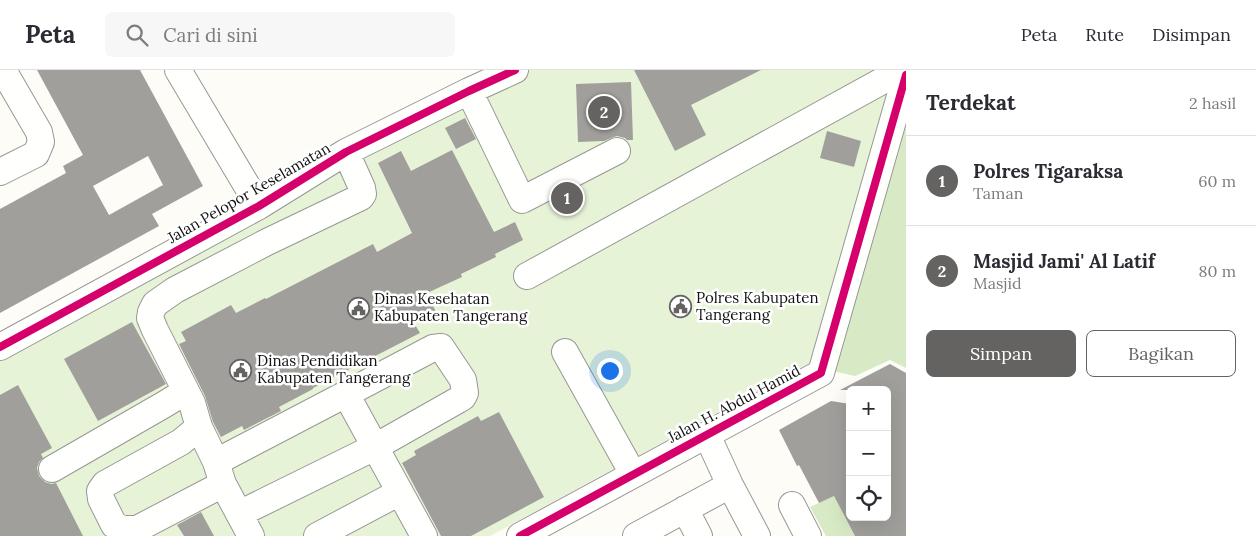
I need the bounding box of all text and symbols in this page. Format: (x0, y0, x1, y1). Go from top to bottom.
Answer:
search box (105, 12, 455, 57)
text: Peta (25, 19, 75, 50)
icon: search (123, 21, 151, 49)
text: Cari di sini (163, 23, 258, 47)
text: Peta (1021, 23, 1057, 46)
text: Rute (1085, 23, 1124, 46)
text: Disimpan (1152, 23, 1231, 46)
text: Terdekat (926, 89, 1016, 116)
pin: 2 (588, 93, 620, 131)
text: 2 hasil (1189, 93, 1236, 113)
street label: Jalan Pelopor Keselamatan (163, 138, 334, 248)
text: Polres Tigaraksa (973, 159, 1123, 183)
text: 1 (939, 171, 945, 191)
text: 60 m (1198, 171, 1236, 191)
pin: 1 (551, 179, 583, 217)
text: Taman (973, 183, 1023, 203)
text: Masjid Jami' Al Latif (973, 249, 1155, 273)
text: 2 (938, 261, 946, 281)
text: 80 m (1199, 261, 1236, 281)
text: Masjid (973, 273, 1022, 293)
place label: Polres Kabupaten Tangerang (696, 288, 819, 324)
place label: Dinas Kesehatan Kabupaten Tangerang (374, 289, 528, 325)
public building icon: Polres Kabupaten Tangerang (668, 295, 692, 319)
public building icon: Dinas Kesehatan Kabupaten Tangerang (346, 296, 370, 320)
button: Simpan (926, 330, 1076, 377)
button: Bagikan (1086, 330, 1236, 377)
place label: Dinas Pendidikan Kabupaten Tangerang (257, 351, 411, 387)
public building icon: Dinas Pendidikan Kabupaten Tangerang (229, 358, 253, 382)
your location (597, 358, 623, 384)
street label: Jalan H. Abdul Hamid (663, 361, 803, 447)
map controls (846, 386, 891, 521)
button: + (846, 386, 891, 431)
button: − (846, 431, 891, 476)
button: locate (846, 476, 891, 521)

